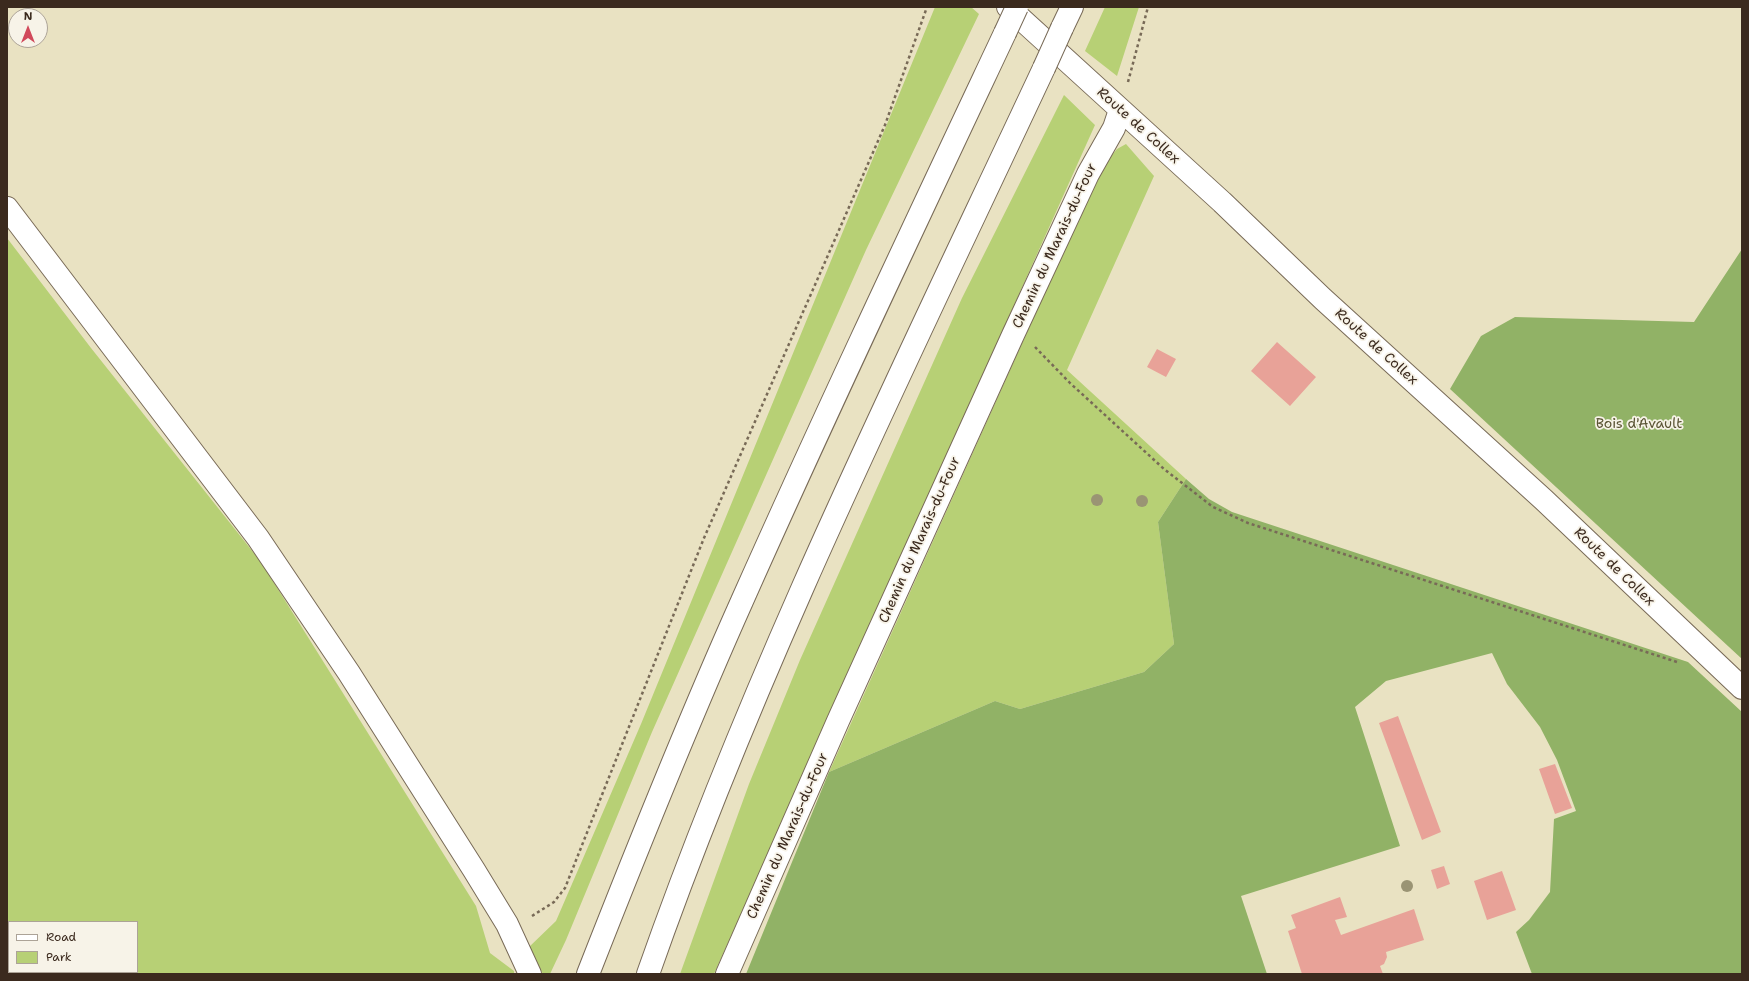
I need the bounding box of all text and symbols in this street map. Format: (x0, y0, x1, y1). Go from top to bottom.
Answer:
north arrow (8, 8, 48, 48)
text: N (24, 9, 32, 24)
street label: Route de Collex (1093, 84, 1183, 168)
street label: Chemin du Marais-du-Four (1009, 161, 1101, 331)
street label: Route de Collex (1331, 305, 1421, 389)
park label: Bois d'Avault (1596, 416, 1682, 432)
street label: Chemin du Marais-du-Four (876, 454, 964, 626)
street label: Route de Collex (1570, 524, 1658, 610)
street label: Chemin du Marais-du-Four (744, 750, 832, 922)
legend (8, 921, 138, 973)
text: Road (46, 929, 76, 945)
text: Park (46, 949, 72, 965)

